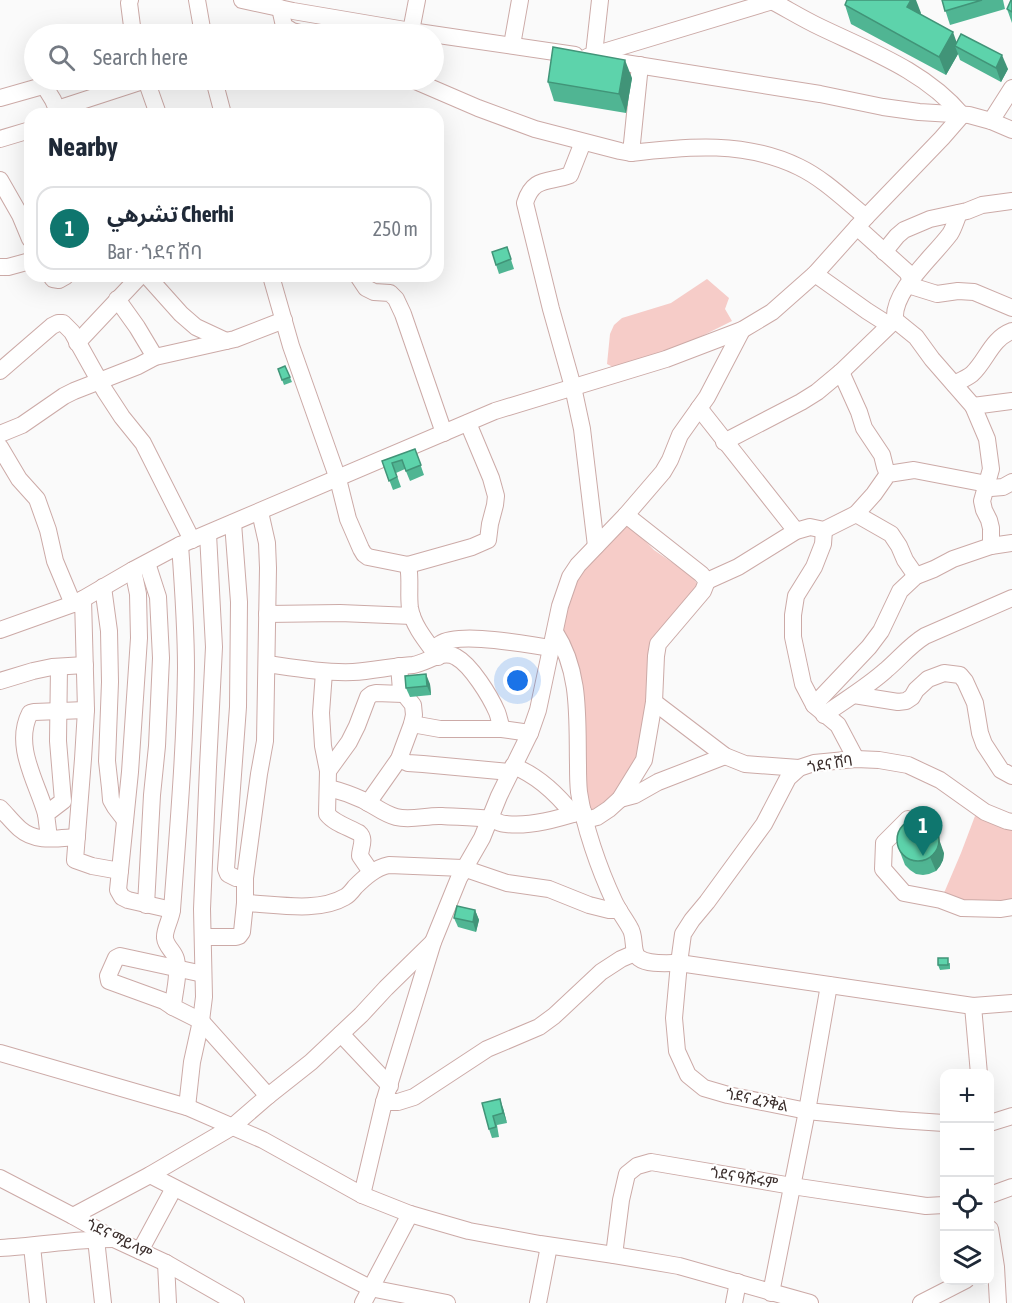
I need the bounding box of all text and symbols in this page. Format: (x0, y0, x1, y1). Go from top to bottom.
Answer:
search box (24, 24, 444, 90)
icon: search (45, 41, 78, 74)
text: Search here (93, 44, 188, 70)
text: Nearby (48, 132, 118, 162)
text: تشرهي Cherhi (107, 201, 234, 227)
text: 1 (65, 217, 74, 240)
text: 250 m (373, 217, 418, 240)
text: Bar · ጎደና ሸባ (107, 240, 202, 263)
your location (503, 666, 532, 695)
street label: ጎደና ሸባ (806, 752, 854, 775)
pin: 1 (904, 806, 942, 856)
map controls (940, 1069, 994, 1285)
button: + (940, 1069, 994, 1123)
street label: ጎደና ፈንቅል (724, 1085, 790, 1114)
button: − (940, 1123, 994, 1177)
street label: ጎደና ዓሹሩም (709, 1163, 779, 1192)
button: locate (940, 1177, 994, 1231)
street label: ጎደና ማይላም (84, 1215, 155, 1262)
button: layers (940, 1231, 994, 1285)

